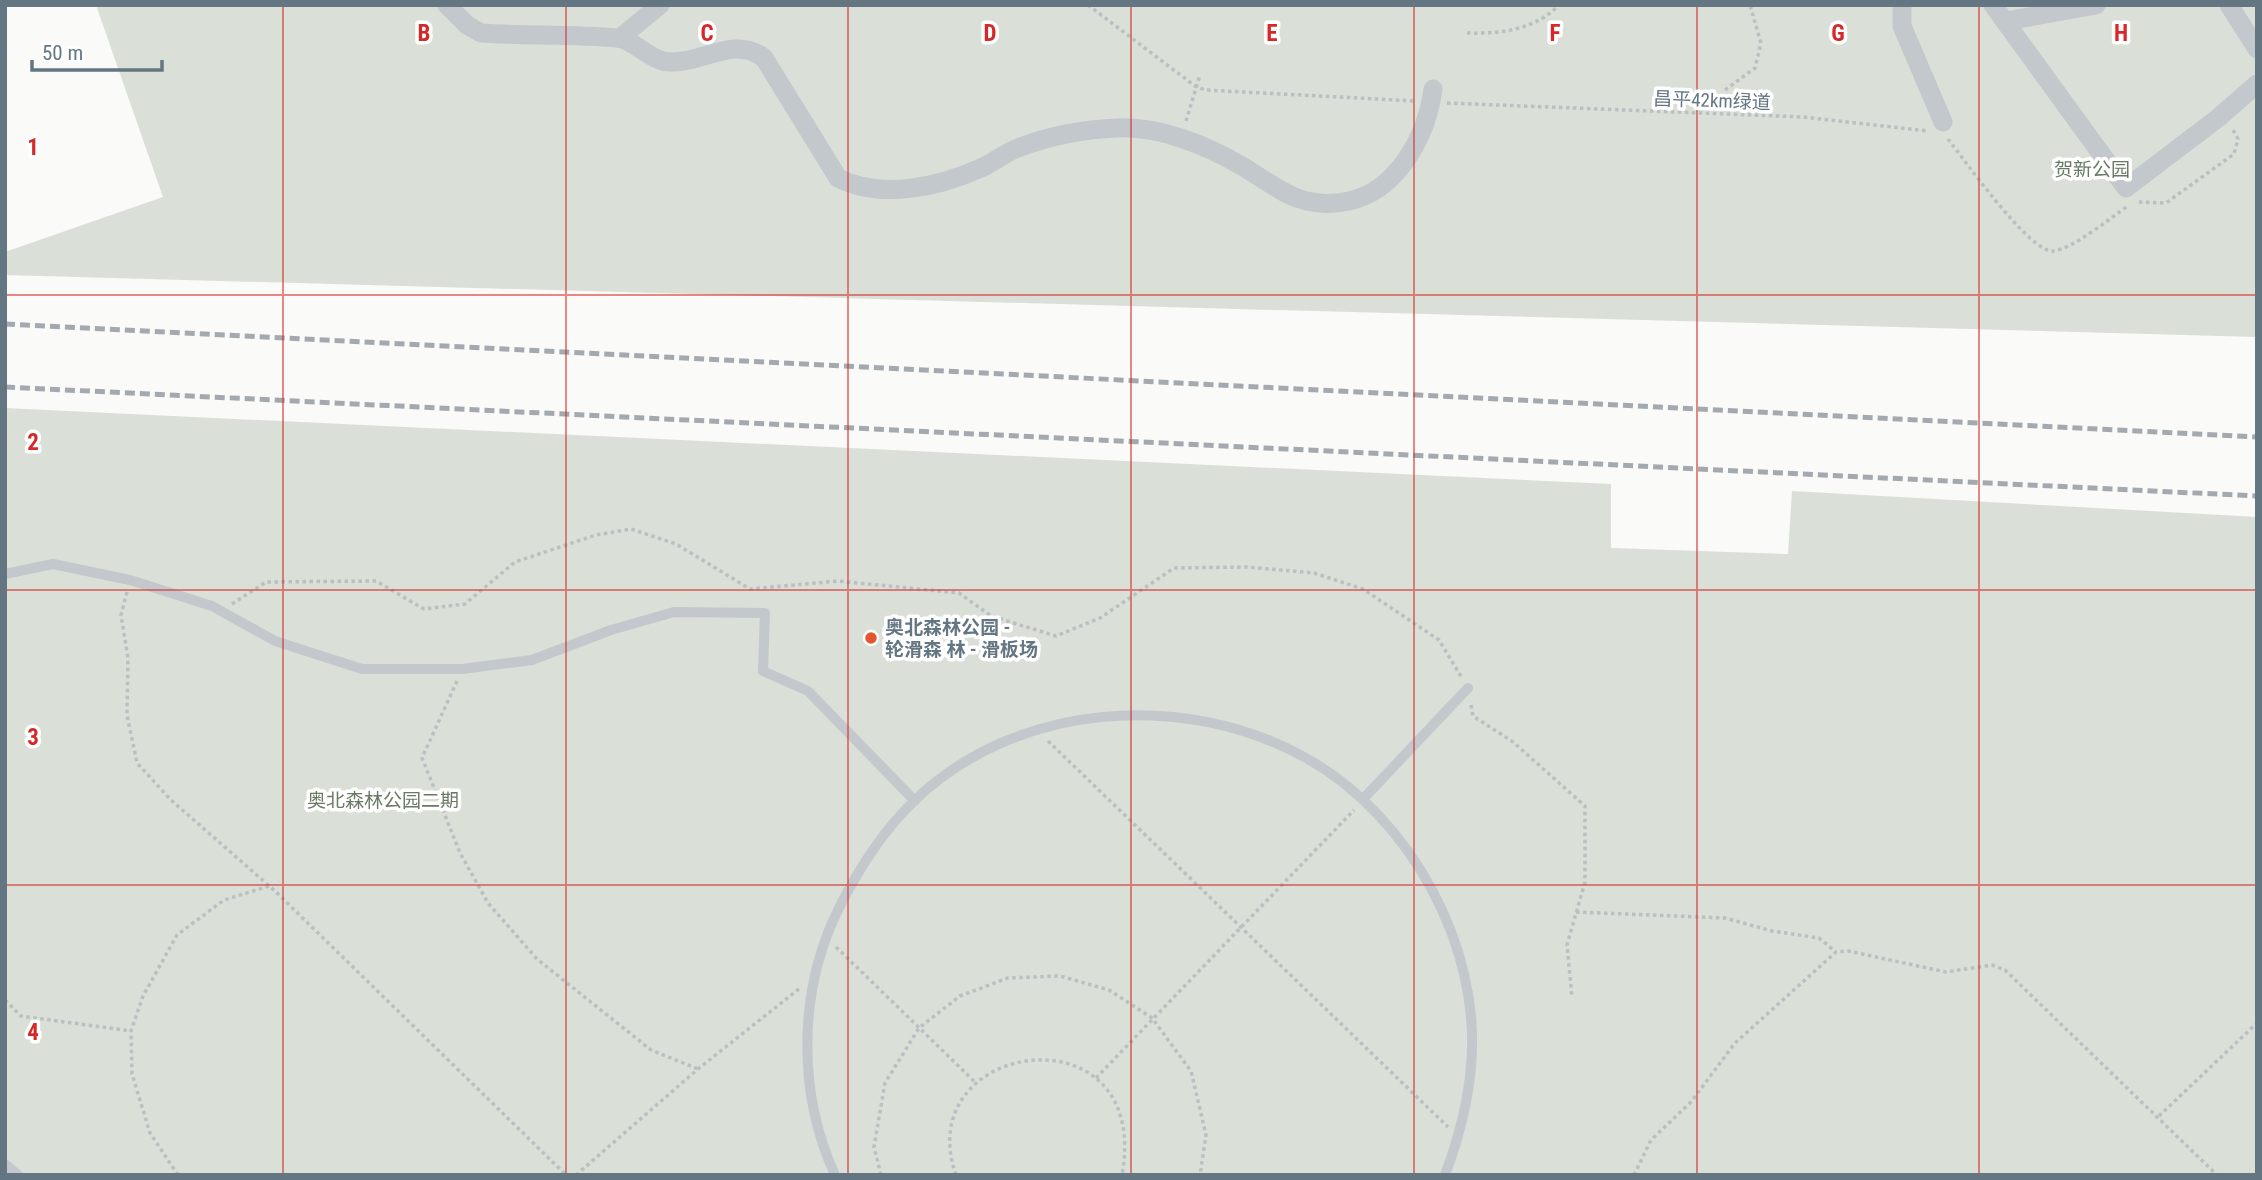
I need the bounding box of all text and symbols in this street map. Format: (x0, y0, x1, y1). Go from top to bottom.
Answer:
text: B (418, 20, 430, 47)
text: C (700, 20, 714, 47)
text: D (984, 20, 997, 47)
text: E (1266, 20, 1278, 47)
text: F (1550, 20, 1561, 47)
text: G (1831, 20, 1845, 47)
text: H (2114, 20, 2128, 47)
scale bar (32, 28, 161, 72)
text: 50 m (42, 41, 83, 65)
street label: 昌平42km绿道 (1653, 87, 1771, 114)
text: 1 (27, 134, 39, 161)
park label: 贺新公园 (2054, 158, 2130, 181)
text: 2 (27, 429, 39, 456)
place label: 奥北森林公园 - 轮滑森 林 - 滑板场 (885, 616, 1038, 661)
marker: 奥北森林公园 - 轮滑森 林 - 滑板场 (863, 630, 879, 646)
text: 3 (27, 724, 39, 751)
park label: 奥北森林公园二期 (307, 789, 459, 812)
text: 4 (27, 1019, 39, 1046)

